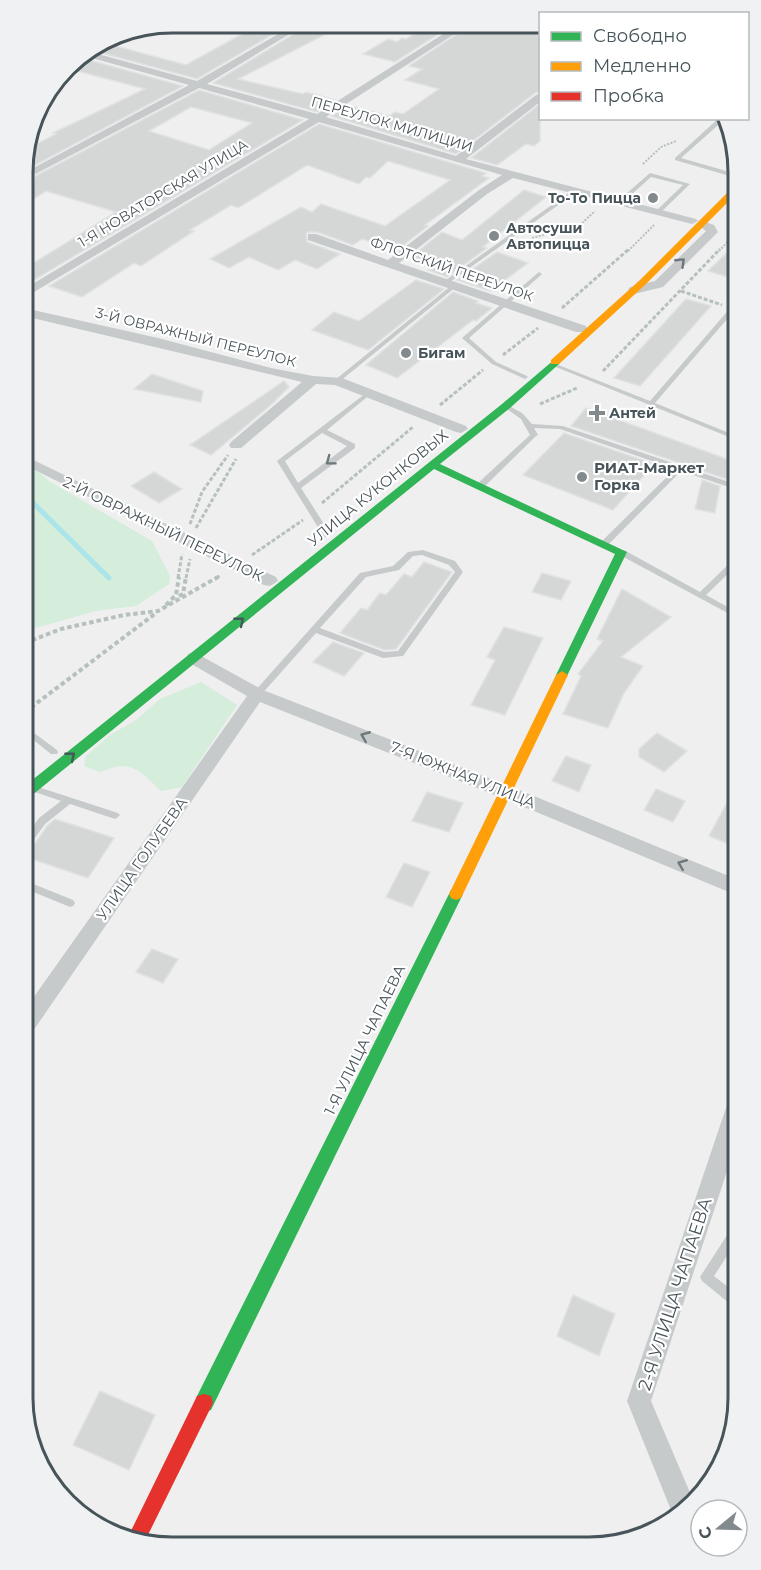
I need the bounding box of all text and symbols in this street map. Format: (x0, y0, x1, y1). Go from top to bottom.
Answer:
legend (539, 12, 749, 120)
text: Свободно (593, 25, 687, 47)
text: Медленно (593, 55, 691, 77)
text: Пробка (593, 85, 664, 107)
street label: ПЕРЕУЛОК МИЛИЦИИ (309, 92, 475, 156)
street label: 1-Я НОВАТОРСКАЯ УЛИЦА (75, 135, 252, 251)
place label: То-То Пицца (548, 189, 641, 207)
marker: То-То Пицца (646, 191, 660, 205)
place label: Автосуши Автопицца (506, 219, 590, 253)
marker: Автосуши Автопицца (487, 229, 501, 243)
street label: ФЛОТСКИЙ ПЕРЕУЛОК (368, 233, 536, 305)
one-way arrow (673, 258, 684, 269)
street label: 3-Й ОВРАЖНЫЙ ПЕРЕУЛОК (94, 303, 298, 371)
place label: Бигам (418, 344, 465, 362)
marker: Бигам (399, 346, 413, 360)
place label: Антей (609, 404, 656, 422)
marker: Антей (590, 406, 604, 420)
street label: УЛИЦА КУКОНКОВЫХ (304, 425, 452, 550)
one-way arrow (326, 454, 337, 465)
place label: РИАТ-Маркет Горка (594, 458, 704, 494)
marker: РИАТ-Маркет Горка (575, 470, 589, 484)
street label: 2-Й ОВРАЖНЫЙ ПЕРЕУЛОК (60, 472, 267, 586)
one-way arrow (233, 617, 244, 628)
one-way arrow (360, 731, 371, 743)
street label: 7-Я ЮЖНАЯ УЛИЦА (388, 737, 539, 812)
one-way arrow (65, 752, 76, 763)
street label: УЛИЦА ГОЛУБЕВА (92, 794, 191, 924)
one-way arrow (677, 859, 688, 871)
street label: 1-Я УЛИЦА ЧАПАЕВА (320, 961, 409, 1118)
street label: 2-Я УЛИЦА ЧАПАЕВА (633, 1194, 717, 1393)
north arrow (689, 1498, 749, 1558)
text: С (694, 1524, 716, 1541)

